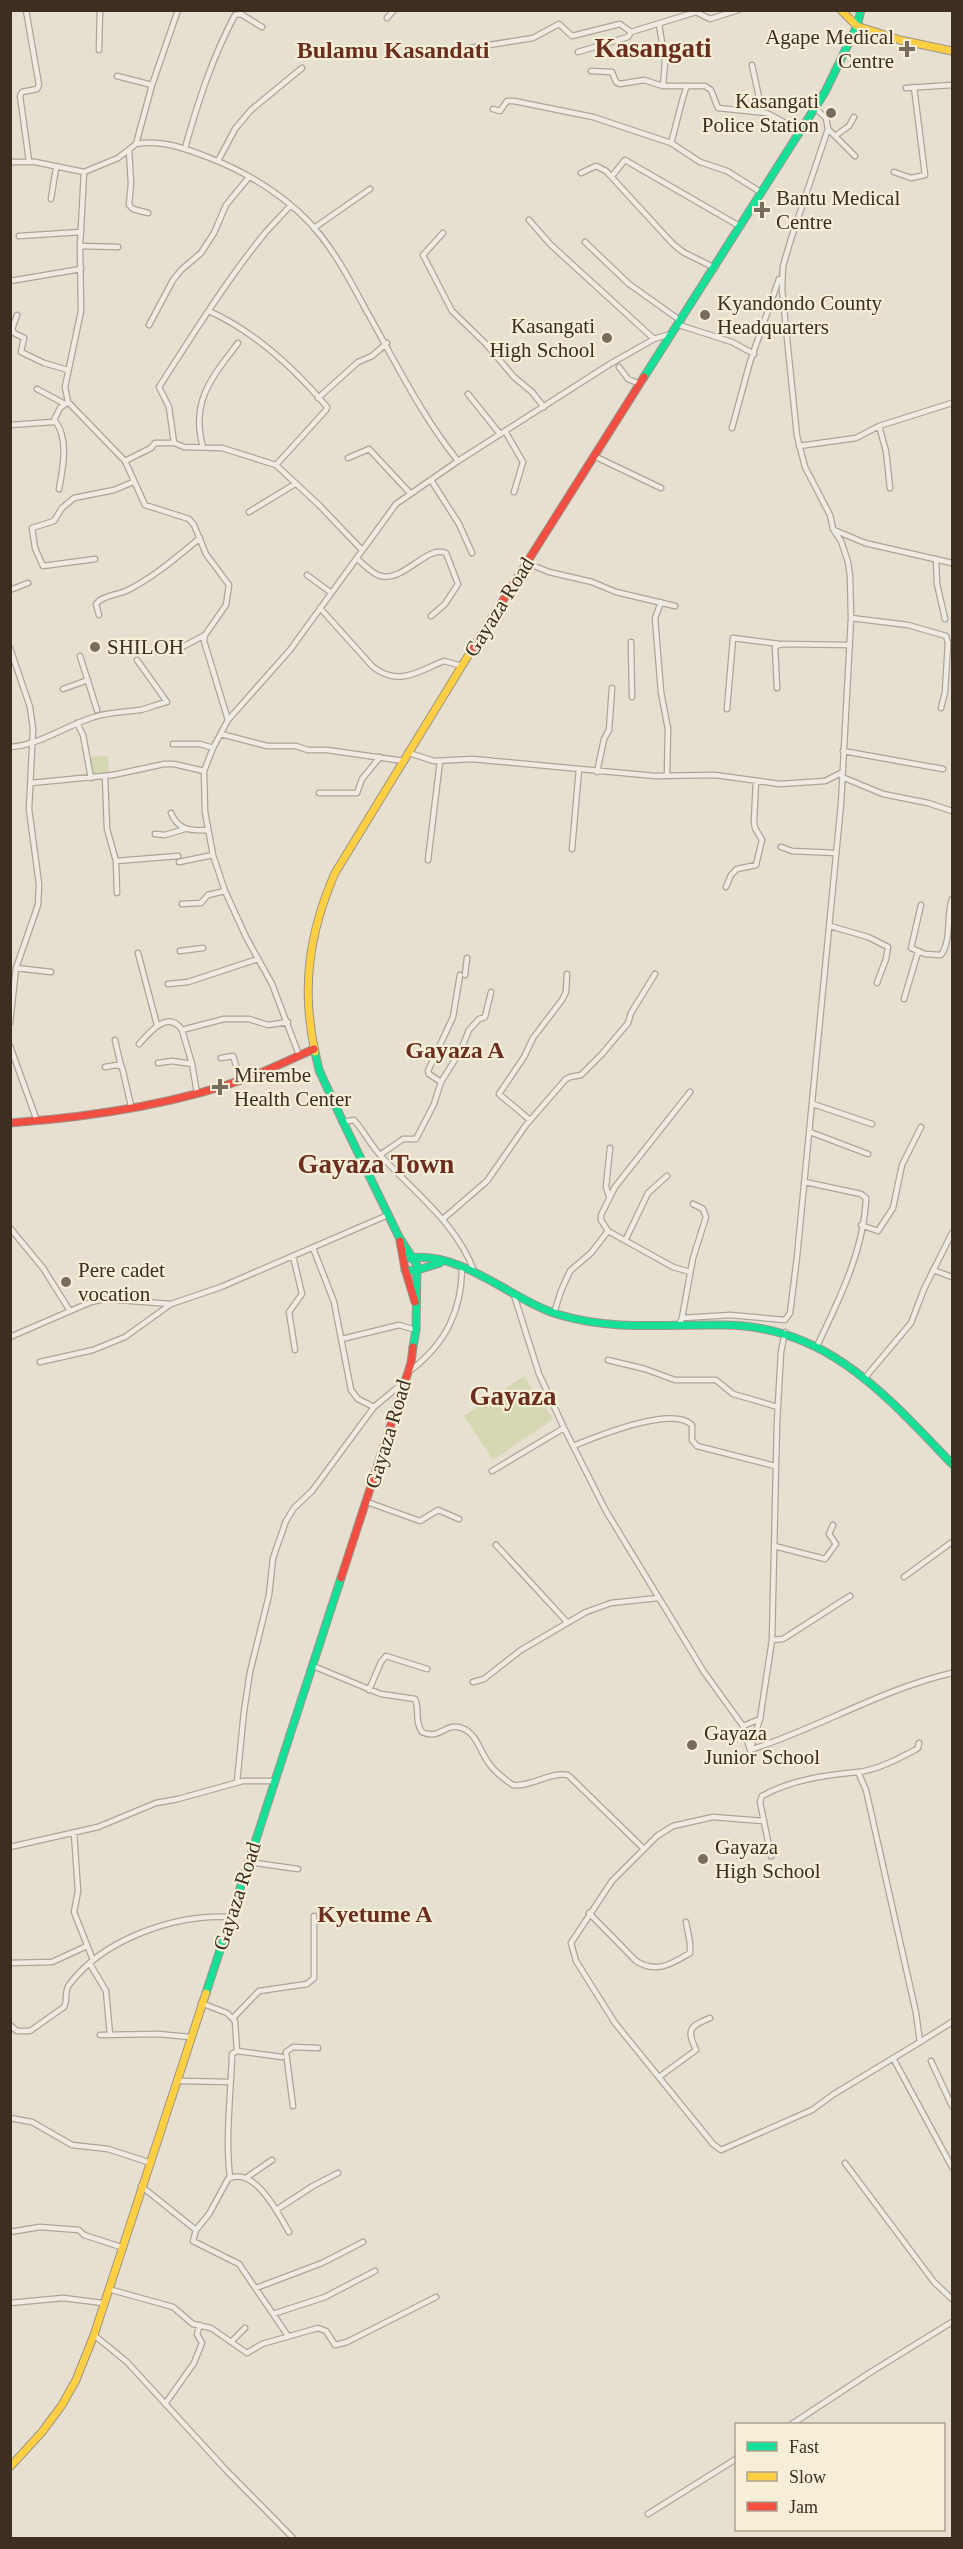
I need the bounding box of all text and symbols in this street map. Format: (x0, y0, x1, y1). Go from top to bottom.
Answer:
place label: Agape Medical Centre (765, 25, 894, 73)
district label: Kasangati (594, 33, 712, 63)
district label: Bulamu Kasandati (297, 37, 490, 63)
marker: Agape Medical Centre (898, 40, 916, 58)
place label: Kasangati Police Station (702, 89, 819, 137)
marker: Kasangati Police Station (824, 106, 838, 120)
place label: Bantu Medical Centre (776, 186, 900, 234)
marker: Bantu Medical Centre (753, 201, 771, 219)
place label: Kyandondo County Headquarters (717, 291, 883, 339)
marker: Kyandondo County Headquarters (698, 308, 712, 322)
place label: Kasangati High School (489, 314, 595, 362)
marker: Kasangati High School (600, 331, 614, 345)
street label: Gayaza Road (459, 553, 539, 661)
place label: SHILOH (107, 635, 184, 659)
marker: SHILOH (88, 640, 102, 654)
district label: Gayaza A (405, 1037, 505, 1063)
place label: Mirembe Health Center (234, 1063, 351, 1111)
marker: Mirembe Health Center (211, 1078, 229, 1096)
district label: Gayaza Town (298, 1149, 454, 1179)
place label: Pere cadet vocation (78, 1258, 165, 1306)
marker: Pere cadet vocation (59, 1275, 73, 1289)
street label: Gayaza Road (360, 1376, 416, 1491)
district label: Gayaza (470, 1381, 557, 1411)
place label: Gayaza Junior School (704, 1721, 820, 1769)
marker: Gayaza Junior School (685, 1738, 699, 1752)
place label: Gayaza High School (715, 1835, 821, 1883)
street label: Gayaza Road (208, 1838, 266, 1953)
marker: Gayaza High School (696, 1852, 710, 1866)
district label: Kyetume A (317, 1901, 433, 1927)
legend (735, 2423, 945, 2531)
text: Fast (789, 2437, 819, 2457)
text: Slow (789, 2467, 826, 2487)
text: Jam (789, 2497, 818, 2517)

